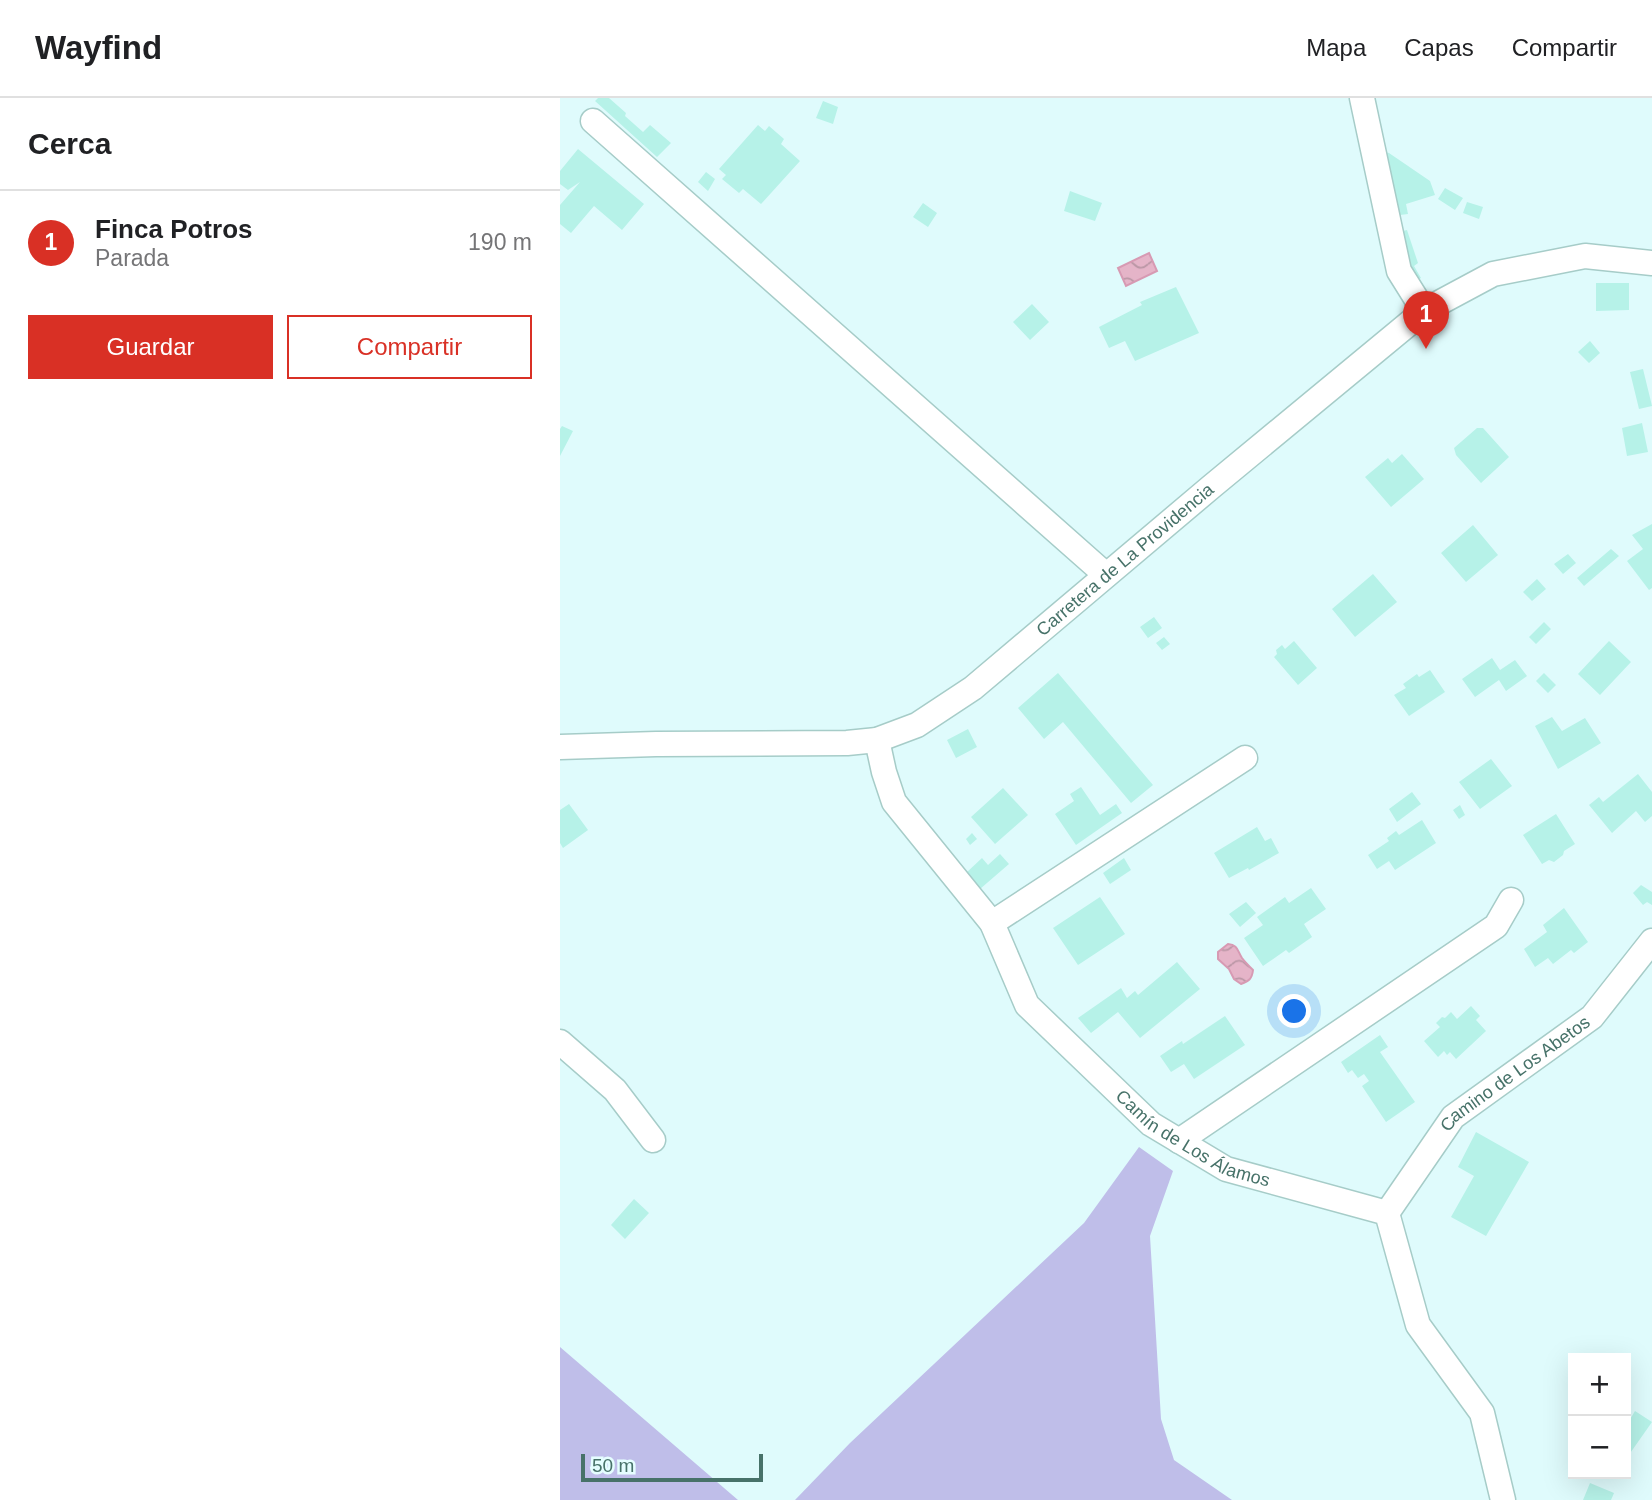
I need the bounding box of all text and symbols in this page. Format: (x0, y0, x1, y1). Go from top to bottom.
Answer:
text: Wayfind (35, 29, 162, 66)
text: Mapa (1306, 34, 1366, 61)
text: Capas (1404, 34, 1474, 61)
text: Compartir (1512, 34, 1617, 61)
text: Cerca (28, 127, 111, 160)
text: Finca Potros (95, 214, 252, 244)
text: 1 (45, 229, 57, 255)
text: 190 m (468, 229, 532, 255)
text: Parada (95, 245, 169, 271)
pin: 1 (1403, 291, 1449, 349)
button: Guardar (28, 315, 273, 379)
button: Compartir (287, 315, 532, 379)
street label: Carretera de La Providencia (1032, 479, 1218, 640)
your location (1277, 994, 1311, 1028)
street label: Camino de Los Abetos (1436, 1012, 1594, 1135)
street label: Camín de Los Álamos (1112, 1086, 1272, 1191)
map controls (1568, 1353, 1631, 1479)
button: + (1568, 1353, 1631, 1416)
button: − (1568, 1416, 1631, 1479)
scale bar (581, 1451, 763, 1483)
text: 50 m (592, 1455, 634, 1476)

